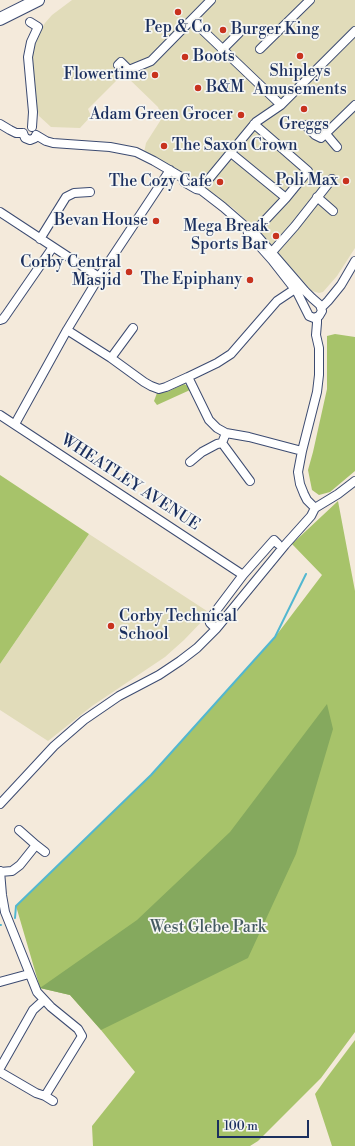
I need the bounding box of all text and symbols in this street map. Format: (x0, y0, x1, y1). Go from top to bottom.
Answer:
marker: Pep & Co (173, 7, 183, 17)
place label: Pep & Co (145, 18, 211, 38)
place label: Burger King (231, 20, 319, 40)
marker: Burger King (218, 25, 228, 35)
place label: Boots (193, 47, 235, 67)
marker: Shipleys Amusements (295, 51, 305, 61)
marker: Boots (180, 52, 190, 62)
place label: Shipleys Amusements (253, 62, 347, 100)
place label: Flowertime (64, 65, 147, 85)
marker: Flowertime (150, 70, 160, 80)
place label: B&M (206, 78, 244, 98)
marker: B&M (193, 83, 203, 93)
marker: Greggs (299, 104, 309, 114)
place label: Adam Green Grocer (90, 105, 233, 125)
marker: Adam Green Grocer (236, 110, 246, 120)
place label: Greggs (279, 115, 329, 135)
place label: The Saxon Crown (172, 136, 298, 156)
marker: The Saxon Crown (159, 141, 169, 151)
place label: Poli Max (276, 171, 338, 191)
place label: The Cozy Cafe (109, 172, 212, 192)
marker: Poli Max (341, 176, 351, 186)
marker: The Cozy Cafe (215, 177, 225, 187)
place label: Bevan House (54, 211, 148, 231)
marker: Bevan House (151, 216, 161, 226)
place label: Mega Break Sports Bar (184, 217, 268, 255)
marker: Mega Break Sports Bar (271, 231, 281, 241)
place label: Corby Central Masjid (20, 253, 121, 291)
marker: Corby Central Masjid (124, 267, 134, 277)
place label: The Epiphany (140, 270, 242, 290)
marker: The Epiphany (245, 275, 255, 285)
street label: WHEATLEY AVENUE (57, 431, 203, 535)
place label: Corby Technical School (119, 607, 237, 645)
marker: Corby Technical School (106, 621, 116, 631)
park label: West Glebe Park (150, 918, 266, 938)
scale bar (219, 1112, 311, 1138)
text: 100 m (224, 1119, 258, 1134)

